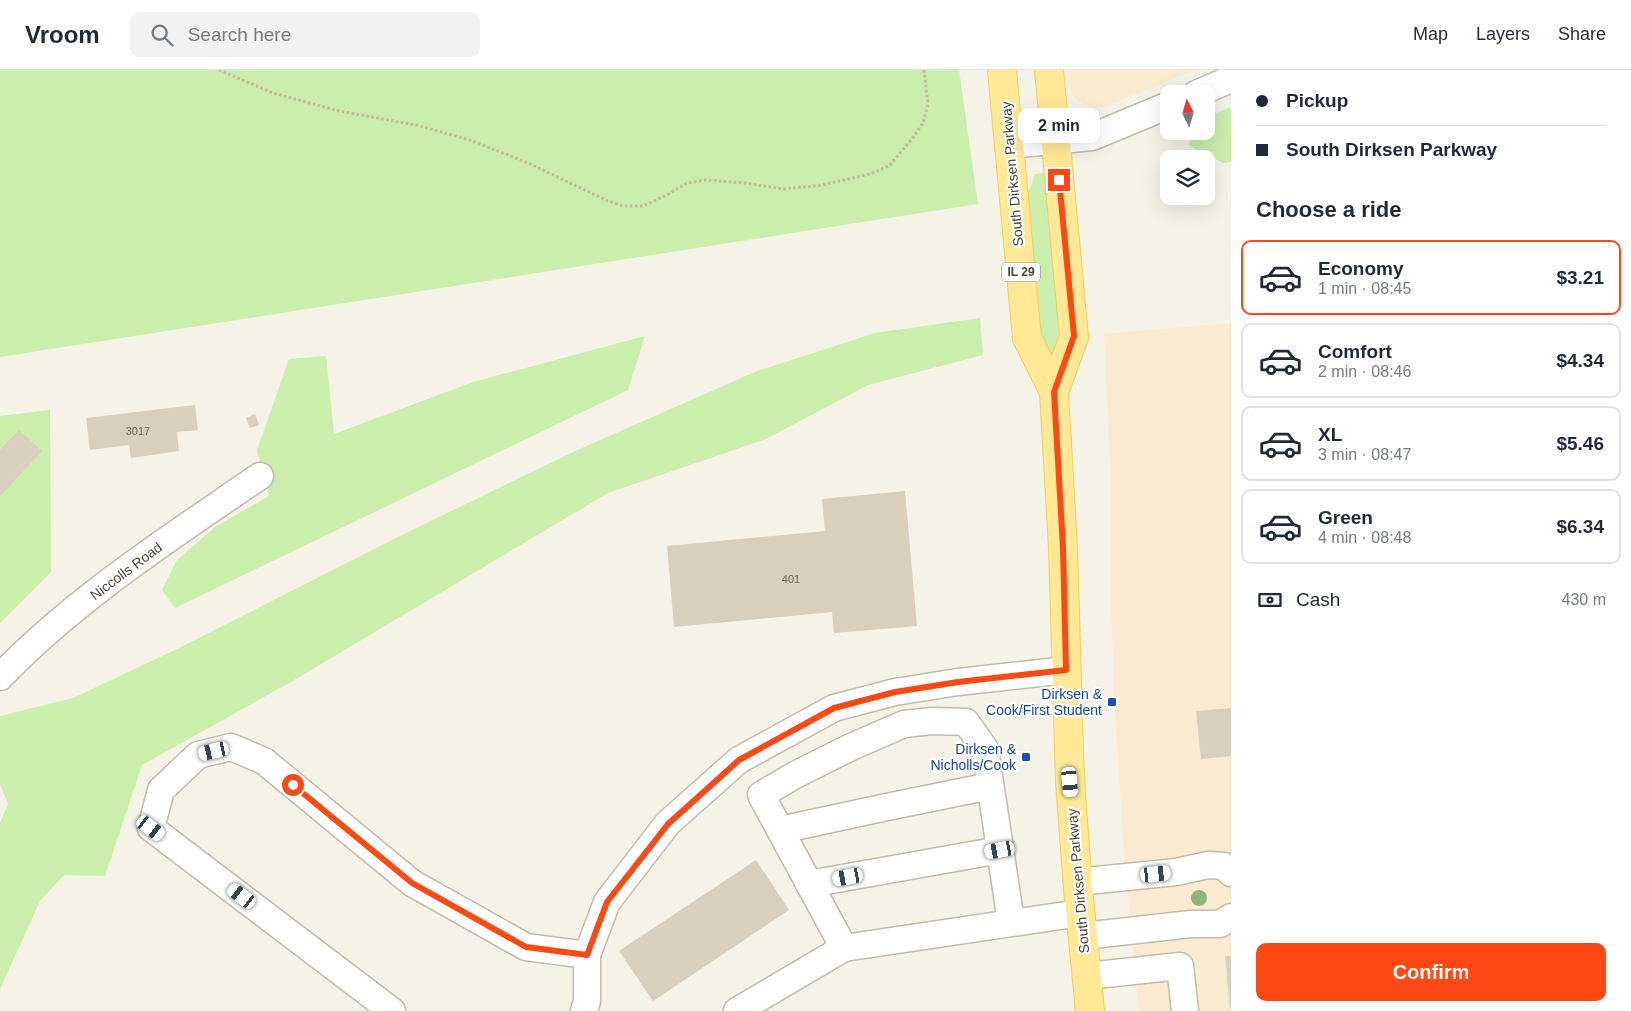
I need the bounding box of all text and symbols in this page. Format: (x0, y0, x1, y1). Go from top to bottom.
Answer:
search box (130, 12, 480, 57)
text: Vroom (25, 21, 100, 48)
icon: search (148, 21, 176, 49)
text: Search here (188, 24, 291, 45)
text: Map (1413, 24, 1448, 44)
text: Layers (1476, 24, 1530, 44)
text: Share (1558, 24, 1606, 44)
north arrow (1160, 85, 1215, 140)
map controls (1160, 85, 1215, 205)
text: Pickup (1286, 90, 1348, 111)
street label: South Dirksen Parkway (998, 101, 1026, 247)
callout: 2 min (1018, 108, 1100, 142)
text: 2 min (1038, 117, 1080, 134)
text: South Dirksen Parkway (1286, 139, 1497, 160)
button: layers (1160, 150, 1215, 205)
route end (1048, 169, 1070, 191)
text: Choose a ride (1256, 197, 1401, 222)
icon: car (1258, 255, 1303, 300)
text: Economy (1318, 258, 1404, 279)
road number: IL 29 (1002, 262, 1040, 282)
text: $3.21 (1556, 267, 1604, 288)
text: 1 min · 08:45 (1318, 280, 1411, 297)
icon: car (1258, 338, 1303, 383)
text: Comfort (1318, 341, 1392, 362)
text: $4.34 (1556, 350, 1604, 371)
text: 2 min · 08:46 (1318, 363, 1411, 380)
icon: car (1258, 421, 1303, 466)
text: XL (1318, 424, 1342, 445)
house number: 3017 (126, 425, 150, 437)
text: $5.46 (1556, 433, 1604, 454)
text: 3 min · 08:47 (1318, 446, 1411, 463)
icon: car (1258, 504, 1303, 549)
text: Green (1318, 507, 1373, 528)
text: $6.34 (1556, 516, 1604, 537)
text: 4 min · 08:48 (1318, 529, 1411, 546)
street label: Niccolls Road (87, 539, 165, 603)
house number: 401 (782, 573, 800, 585)
icon: cash (1256, 586, 1284, 614)
text: Cash (1296, 589, 1340, 610)
text: 430 m (1562, 591, 1606, 608)
place label: Dirksen & Cook/First Student (986, 686, 1103, 718)
marker: Dirksen & Cook/First Student (1106, 696, 1118, 708)
car (197, 740, 230, 762)
place label: Dirksen & Nicholls/Cook (930, 741, 1017, 773)
marker: Dirksen & Nicholls/Cook (1020, 751, 1032, 763)
car (1061, 766, 1078, 798)
route start (282, 774, 304, 796)
street label: South Dirksen Parkway (1064, 808, 1092, 954)
car (134, 813, 167, 843)
car (983, 840, 1016, 860)
car (1140, 865, 1171, 883)
car (831, 867, 864, 887)
car (225, 881, 258, 911)
button: Confirm (1256, 943, 1606, 1001)

